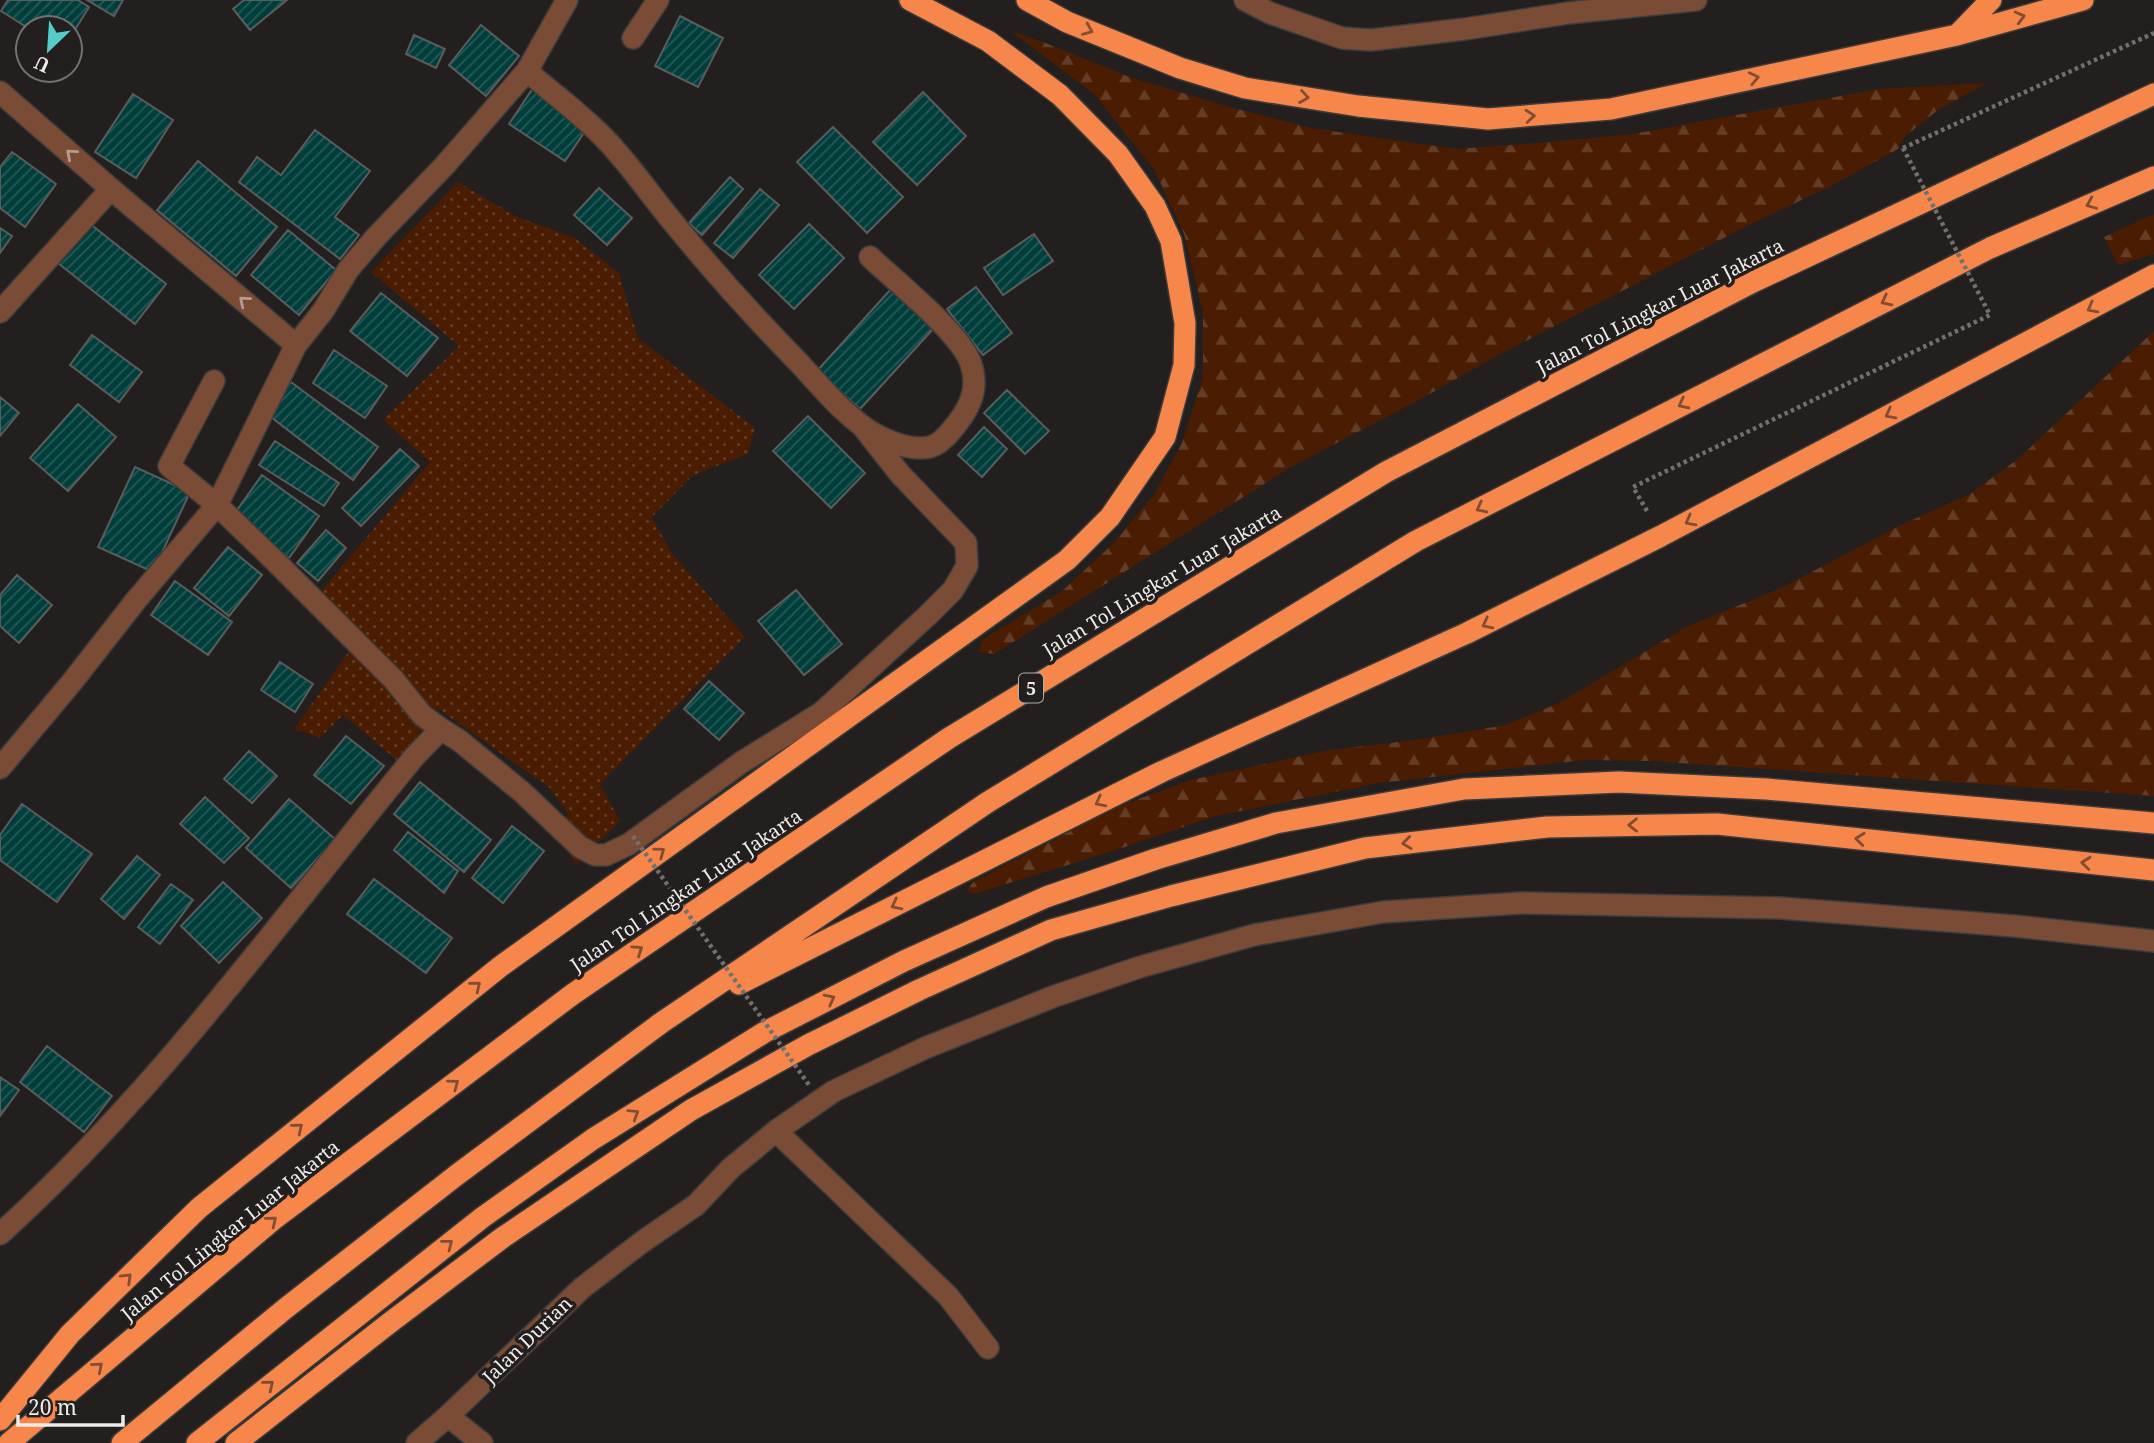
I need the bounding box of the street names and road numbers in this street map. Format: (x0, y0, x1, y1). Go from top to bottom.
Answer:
street label: Jalan Tol Lingkar Luar Jakarta (1531, 232, 1788, 380)
street label: Jalan Tol Lingkar Luar Jakarta (1037, 499, 1286, 663)
road number: 5 (1019, 674, 1043, 702)
street label: Jalan Tol Lingkar Luar Jakarta (564, 803, 807, 978)
street label: Jalan Tol Lingkar Luar Jakarta (115, 1134, 345, 1327)
street label: Jalan Durian (476, 1291, 577, 1390)

